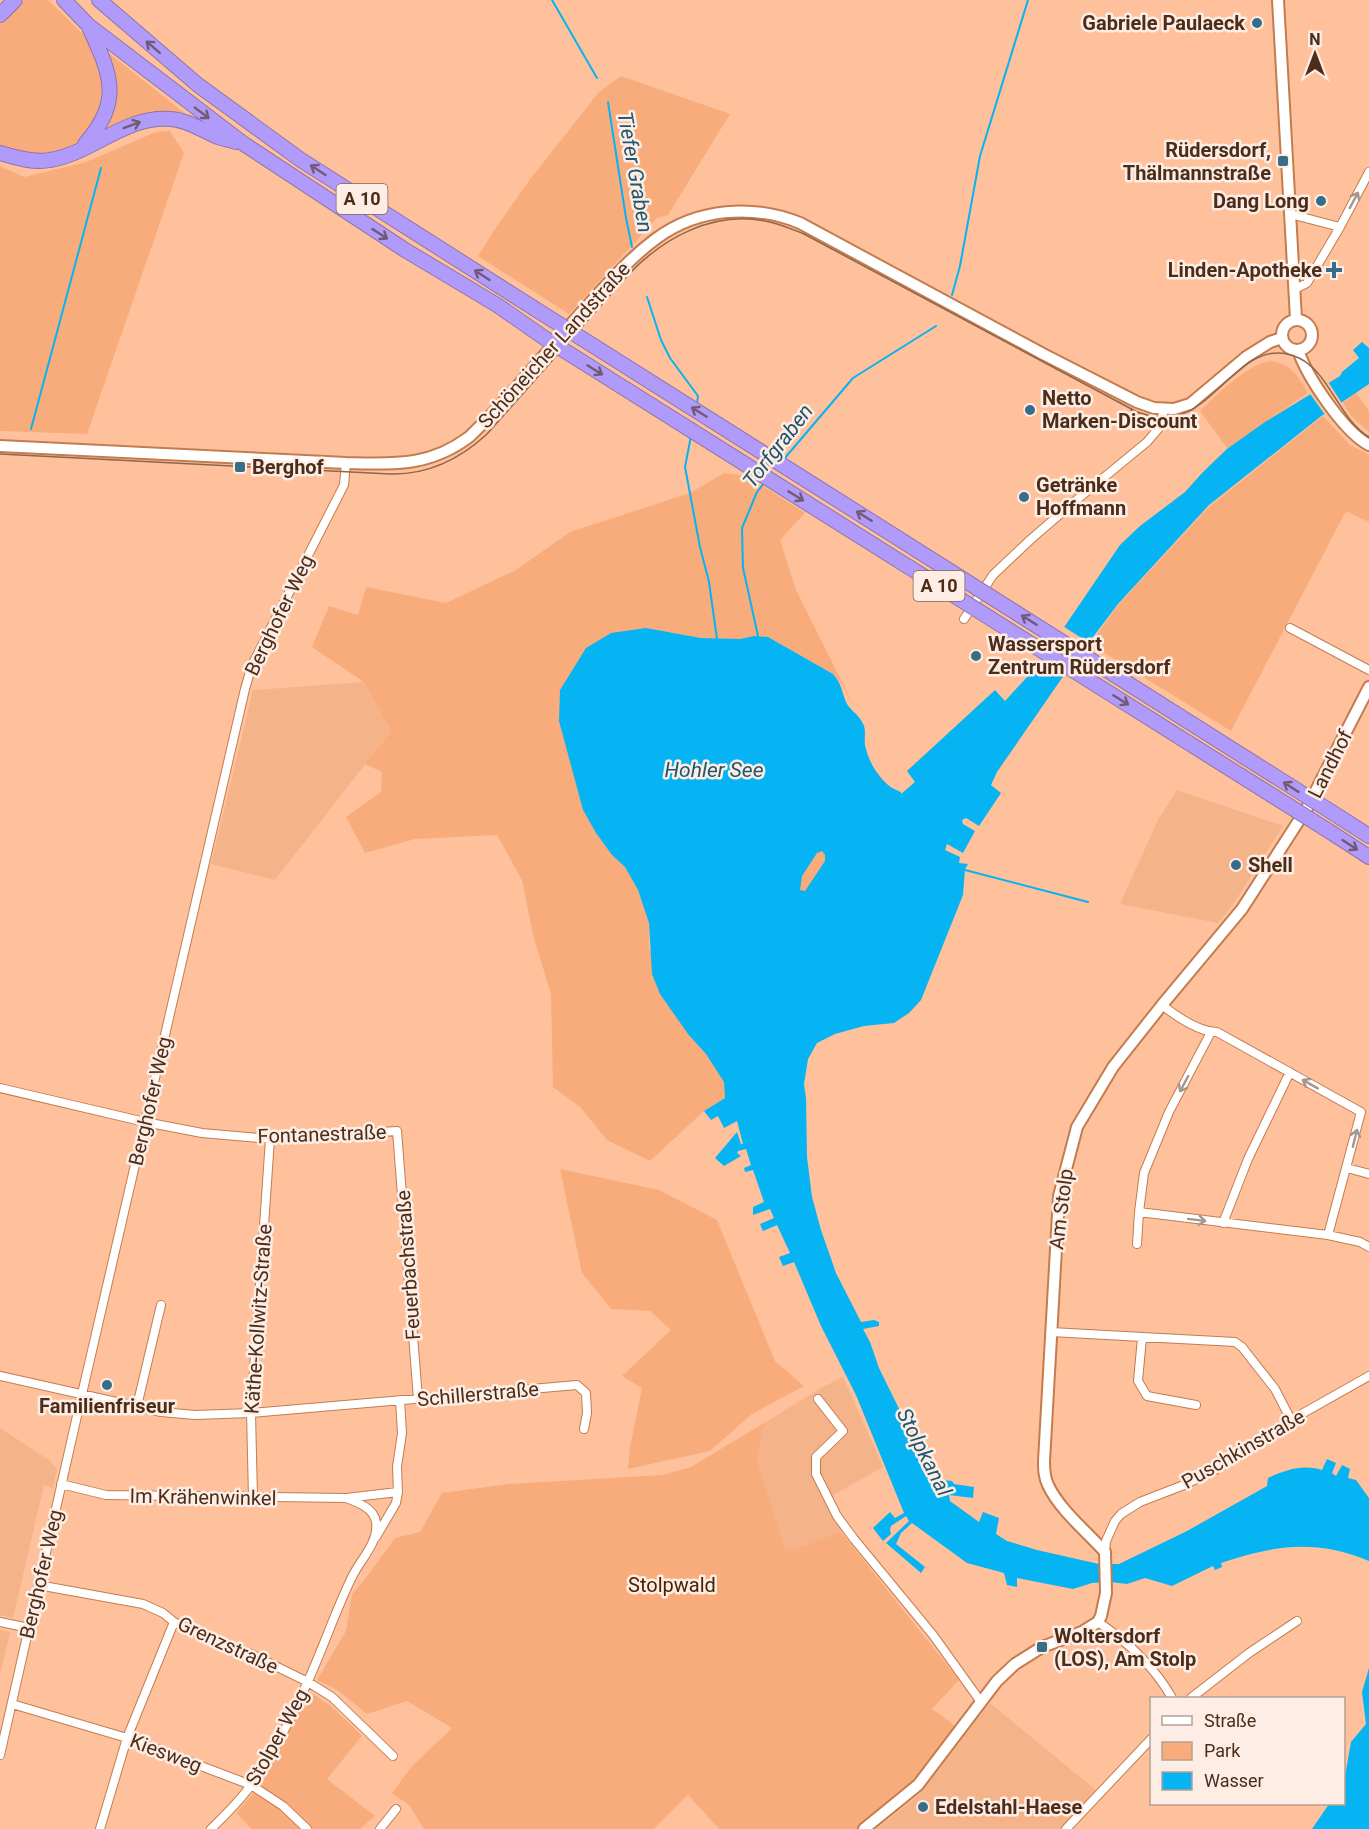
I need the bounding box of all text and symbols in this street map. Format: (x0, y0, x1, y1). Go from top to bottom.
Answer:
place label: Gabriele Paulaeck (1082, 11, 1245, 35)
marker: Gabriele Paulaeck (1250, 16, 1264, 30)
north arrow (1285, 24, 1345, 84)
text: N (1309, 30, 1321, 49)
one-way arrow (146, 40, 161, 54)
one-way arrow (193, 106, 209, 119)
water label: Tiefer Graben (613, 110, 657, 234)
one-way arrow (122, 118, 141, 129)
place label: Rüdersdorf, Thälmannstraße (1123, 138, 1271, 185)
marker: Rüdersdorf, Thälmannstraße (1276, 154, 1290, 168)
one-way arrow (310, 164, 327, 176)
road number: A 10 (336, 184, 388, 214)
place label: Dang Long (1213, 189, 1309, 213)
one-way arrow (1348, 192, 1360, 209)
marker: Dang Long (1314, 194, 1328, 208)
one-way arrow (372, 227, 389, 240)
street label: Schöneicher Landstraße (473, 257, 635, 433)
place label: Linden-Apotheke (1168, 258, 1322, 282)
marker: Linden-Apotheke (1327, 263, 1341, 277)
one-way arrow (474, 269, 491, 281)
one-way arrow (586, 364, 603, 376)
place label: Netto Marken-Discount (1042, 386, 1198, 433)
water label: Torfgraben (738, 400, 818, 492)
marker: Netto Marken-Discount (1023, 403, 1037, 417)
one-way arrow (691, 406, 708, 419)
place label: Berghof (252, 455, 325, 479)
marker: Berghof (233, 460, 247, 474)
place label: Getränke Hoffmann (1036, 473, 1126, 520)
marker: Getränke Hoffmann (1017, 490, 1031, 504)
one-way arrow (787, 491, 804, 503)
one-way arrow (856, 510, 873, 523)
street label: Berghofer Weg (239, 551, 319, 679)
road number: A 10 (914, 571, 964, 601)
one-way arrow (1021, 614, 1038, 627)
place label: Wassersport Zentrum Rüdersdorf (988, 632, 1171, 679)
marker: Wassersport Zentrum Rüdersdorf (969, 649, 983, 663)
one-way arrow (1112, 695, 1129, 707)
street label: Landhof (1303, 726, 1357, 802)
water label: Hohler See (665, 758, 764, 782)
one-way arrow (1283, 780, 1300, 793)
one-way arrow (1341, 839, 1358, 851)
place label: Shell (1248, 853, 1293, 877)
marker: Shell (1229, 858, 1243, 872)
street label: Berghofer Weg (123, 1034, 177, 1168)
one-way arrow (1178, 1075, 1190, 1092)
one-way arrow (1302, 1077, 1319, 1089)
street label: Fontanestraße (257, 1120, 387, 1148)
one-way arrow (1349, 1128, 1361, 1147)
street label: Am Stolp (1044, 1167, 1078, 1251)
street label: Feuerbachstraße (391, 1189, 425, 1341)
one-way arrow (1186, 1214, 1206, 1225)
street label: Käthe-Kollwitz-Straße (239, 1223, 277, 1415)
street label: Schillerstraße (416, 1377, 540, 1411)
marker: Familienfriseur (100, 1378, 114, 1392)
place label: Familienfriseur (39, 1394, 176, 1418)
water label: Stolpkanal (892, 1404, 957, 1501)
street label: Puschkinstraße (1177, 1404, 1309, 1494)
street label: Im Krähenwinkel (129, 1484, 277, 1510)
street label: Berghofer Weg (14, 1507, 68, 1641)
park label: Stolpwald (628, 1573, 716, 1597)
street label: Grenzstraße (174, 1611, 282, 1679)
place label: Woltersdorf (LOS), Am Stolp (1054, 1624, 1196, 1671)
marker: Woltersdorf (LOS), Am Stolp (1035, 1640, 1049, 1654)
street label: Stolper Weg (240, 1684, 314, 1790)
legend (1150, 1697, 1345, 1805)
text: Straße (1204, 1710, 1256, 1731)
street label: Kiesweg (127, 1728, 205, 1778)
text: Park (1204, 1740, 1241, 1761)
text: Wasser (1204, 1770, 1264, 1791)
place label: Edelstahl-Haese (935, 1795, 1082, 1819)
marker: Edelstahl-Haese (916, 1800, 930, 1814)

